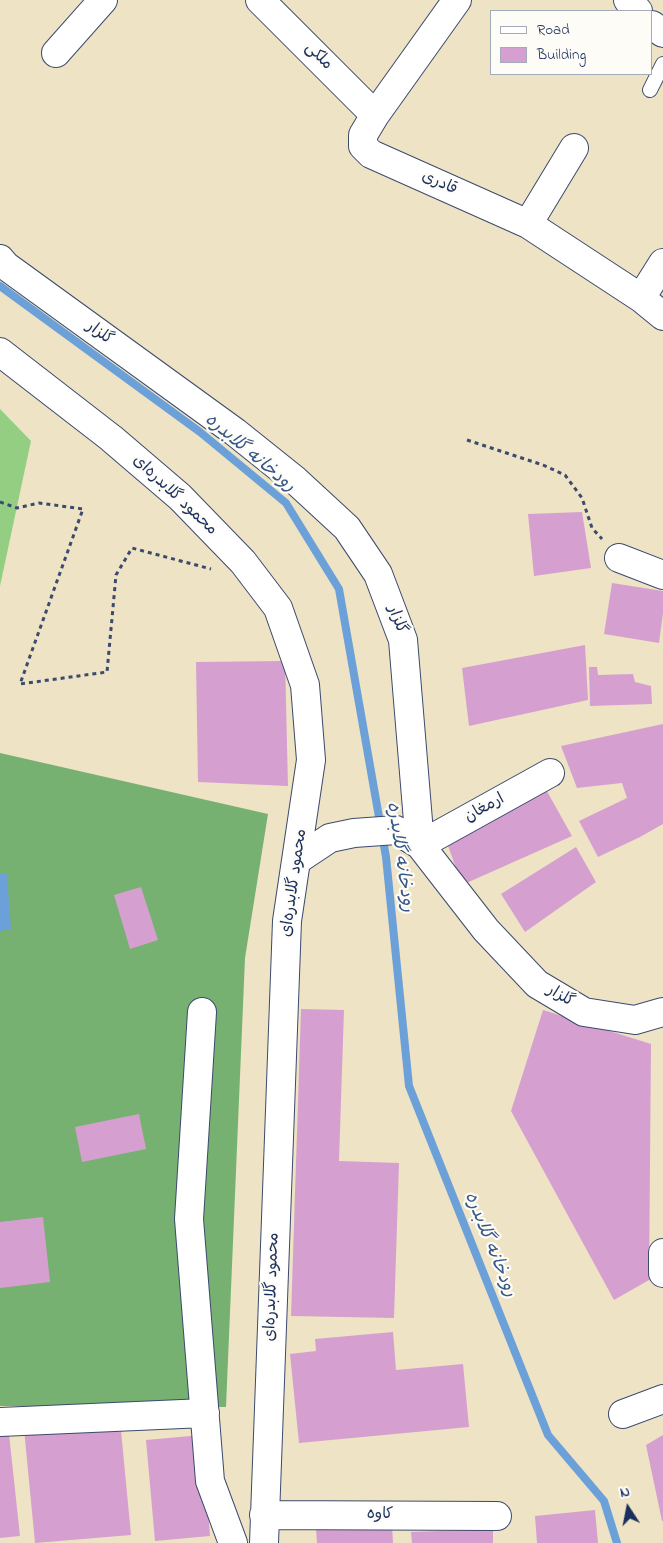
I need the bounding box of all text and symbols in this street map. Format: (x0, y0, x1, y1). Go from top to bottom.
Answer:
legend (490, 10, 653, 75)
text: Road (537, 19, 570, 41)
street label: ملکی (300, 39, 336, 75)
text: Building (537, 44, 586, 66)
street label: قادری (418, 168, 460, 200)
street label: گلزار (82, 318, 116, 350)
water label: رودخانه گلابدره (199, 410, 299, 498)
street label: محمود گلابدره‌ای (128, 452, 220, 540)
street label: گلزار (382, 603, 410, 637)
street label: ارمغان (462, 790, 508, 828)
water label: رودخانه گلابدره (381, 800, 417, 914)
street label: محمود گلابدره‌ای (278, 828, 312, 938)
street label: گلزار (543, 981, 577, 1013)
water label: رودخانه گلابدره (458, 1189, 520, 1301)
street label: محمود گلابدره‌ای (262, 1232, 284, 1342)
text: N (618, 1482, 632, 1504)
north arrow (603, 1483, 653, 1533)
street label: کاوه (367, 1505, 393, 1525)

